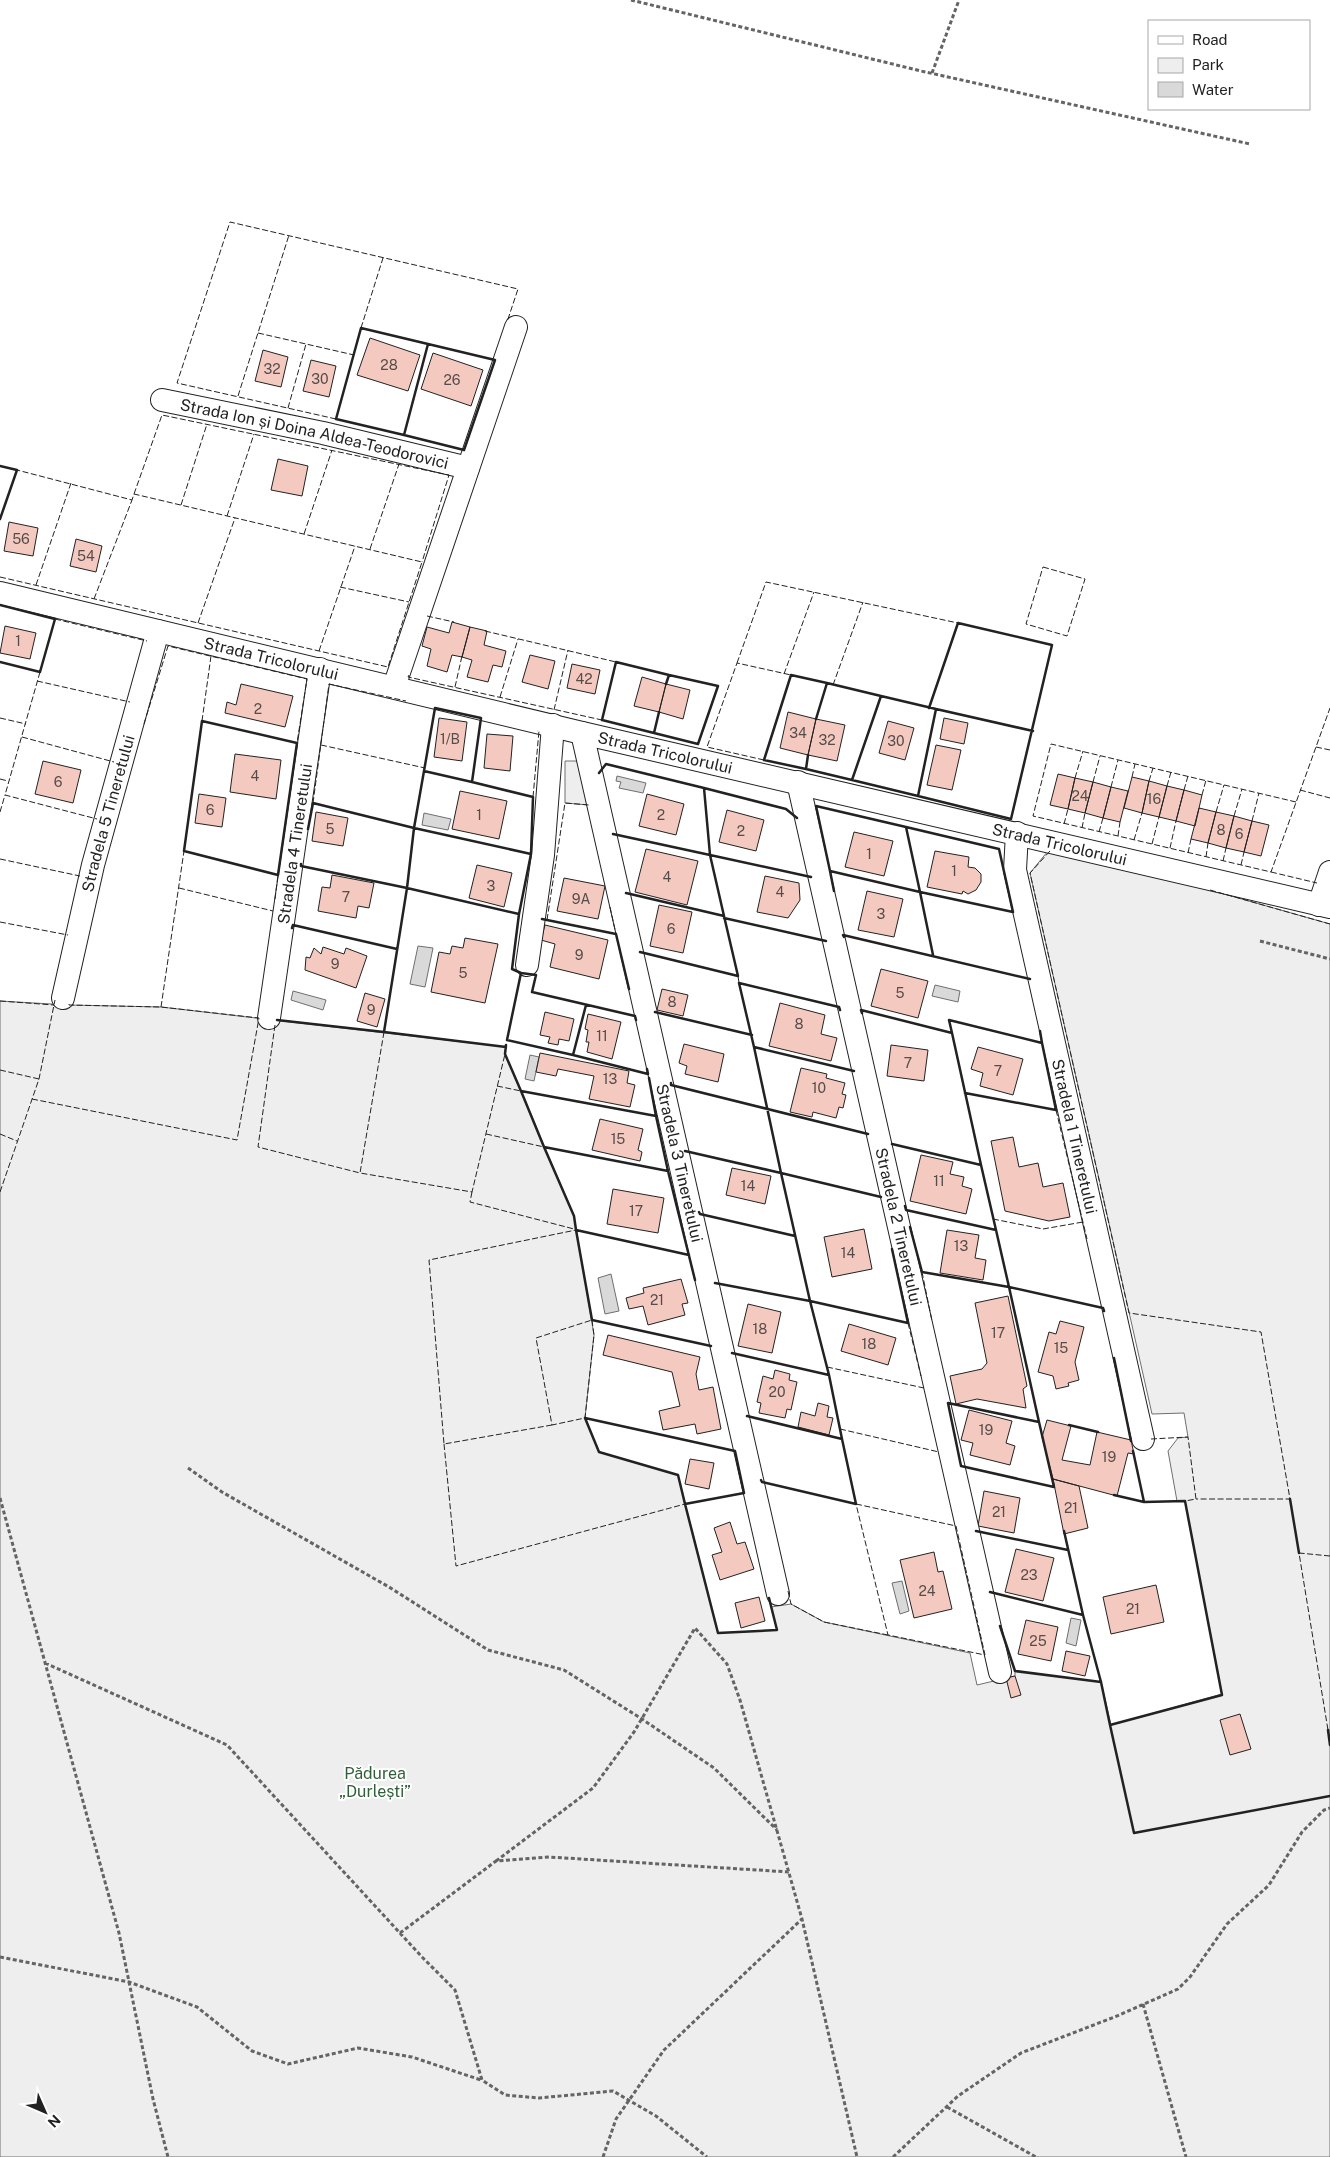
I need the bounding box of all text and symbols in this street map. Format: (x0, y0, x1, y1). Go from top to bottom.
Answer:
legend (1148, 20, 1310, 110)
text: Road (1192, 31, 1228, 48)
text: Park (1192, 56, 1224, 73)
text: Water (1192, 81, 1234, 98)
house number: 28 (380, 357, 398, 373)
house number: 32 (263, 361, 281, 377)
house number: 30 (311, 371, 329, 387)
house number: 26 (443, 372, 461, 388)
street label: Strada Ion și Doina Aldea-Teodorovici (178, 395, 450, 473)
house number: 56 (12, 531, 30, 547)
house number: 54 (77, 548, 95, 564)
house number: 1 (15, 633, 21, 649)
street label: Strada Tricolorului (202, 633, 340, 684)
house number: 42 (575, 671, 593, 687)
house number: 2 (254, 701, 262, 717)
house number: 34 (789, 725, 807, 741)
street label: Strada Tricolorului (596, 728, 734, 778)
house number: 1/B (440, 731, 460, 747)
house number: 32 (818, 732, 836, 748)
street label: Stradela 5 Tineretului (78, 733, 139, 894)
house number: 30 (887, 733, 905, 749)
street label: Stradela 4 Tineretului (274, 762, 316, 925)
house number: 4 (251, 768, 260, 784)
house number: 6 (54, 774, 63, 790)
house number: 24 (1071, 788, 1089, 804)
house number: 16 (1147, 791, 1161, 807)
house number: 6 (206, 802, 215, 818)
house number: 1 (476, 807, 482, 823)
house number: 2 (657, 807, 665, 823)
street label: Strada Tricolorului (990, 820, 1129, 869)
house number: 5 (326, 821, 335, 837)
house number: 8 (1216, 822, 1226, 838)
house number: 2 (737, 823, 745, 839)
house number: 6 (1235, 826, 1244, 842)
house number: 1 (866, 846, 872, 862)
house number: 1 (951, 863, 957, 879)
house number: 4 (663, 869, 672, 885)
house number: 3 (487, 878, 496, 894)
house number: 4 (776, 884, 785, 900)
house number: 7 (342, 889, 350, 905)
house number: 9A (572, 891, 590, 907)
house number: 3 (877, 906, 886, 922)
house number: 6 (667, 921, 676, 937)
house number: 9 (575, 947, 584, 963)
house number: 9 (331, 956, 340, 972)
house number: 5 (459, 965, 468, 981)
house number: 5 (896, 985, 905, 1001)
house number: 8 (667, 994, 677, 1010)
house number: 9 (367, 1002, 376, 1018)
house number: 8 (794, 1016, 804, 1032)
house number: 11 (596, 1028, 608, 1044)
house number: 7 (904, 1055, 912, 1071)
street label: Stradela 1 Tineretului (1048, 1057, 1101, 1216)
house number: 7 (994, 1063, 1002, 1079)
house number: 13 (603, 1071, 617, 1087)
house number: 10 (812, 1080, 826, 1096)
street label: Stradela 3 Tineretului (652, 1082, 707, 1244)
house number: 15 (611, 1131, 625, 1147)
street label: Stradela 2 Tineretului (871, 1146, 926, 1308)
house number: 11 (933, 1173, 945, 1189)
house number: 14 (741, 1178, 755, 1194)
house number: 17 (629, 1203, 643, 1219)
house number: 13 (954, 1238, 968, 1254)
house number: 14 (841, 1245, 855, 1261)
house number: 21 (650, 1292, 664, 1308)
house number: 18 (753, 1321, 767, 1337)
house number: 17 (991, 1325, 1005, 1341)
house number: 18 (862, 1336, 876, 1352)
house number: 15 (1054, 1340, 1068, 1356)
house number: 20 (769, 1384, 785, 1400)
house number: 19 (979, 1422, 993, 1438)
house number: 19 (1102, 1449, 1116, 1465)
house number: 21 (1064, 1500, 1078, 1516)
house number: 21 (992, 1504, 1006, 1520)
house number: 23 (1020, 1567, 1038, 1583)
house number: 24 (918, 1583, 936, 1599)
house number: 21 (1126, 1601, 1140, 1617)
house number: 25 (1029, 1633, 1047, 1649)
park label: Pădurea „Durlești” (339, 1764, 411, 1801)
north arrow (20, 2087, 70, 2137)
text: N (45, 2112, 64, 2131)

